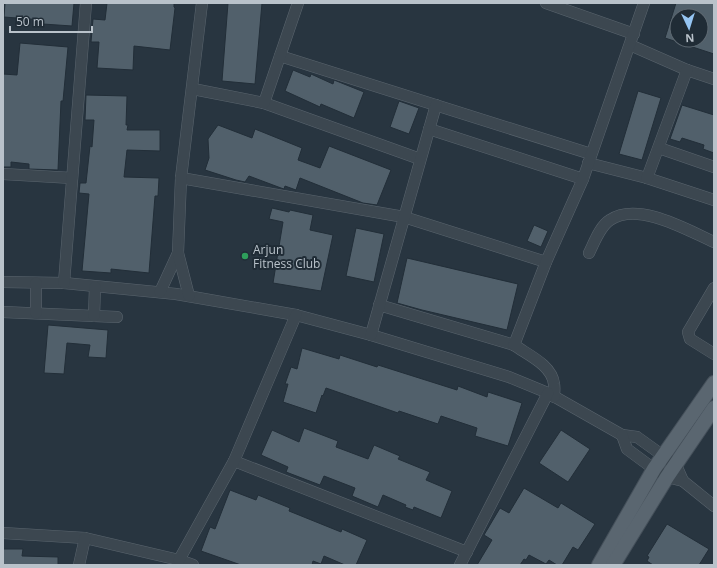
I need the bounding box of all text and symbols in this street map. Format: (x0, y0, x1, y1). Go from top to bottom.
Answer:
scale bar (10, 8, 92, 34)
north arrow (669, 8, 709, 48)
text: 50 m (16, 13, 44, 30)
text: N (685, 31, 695, 46)
place label: Arjun Fitness Club (253, 241, 320, 272)
marker: Arjun Fitness Club (240, 251, 250, 261)

